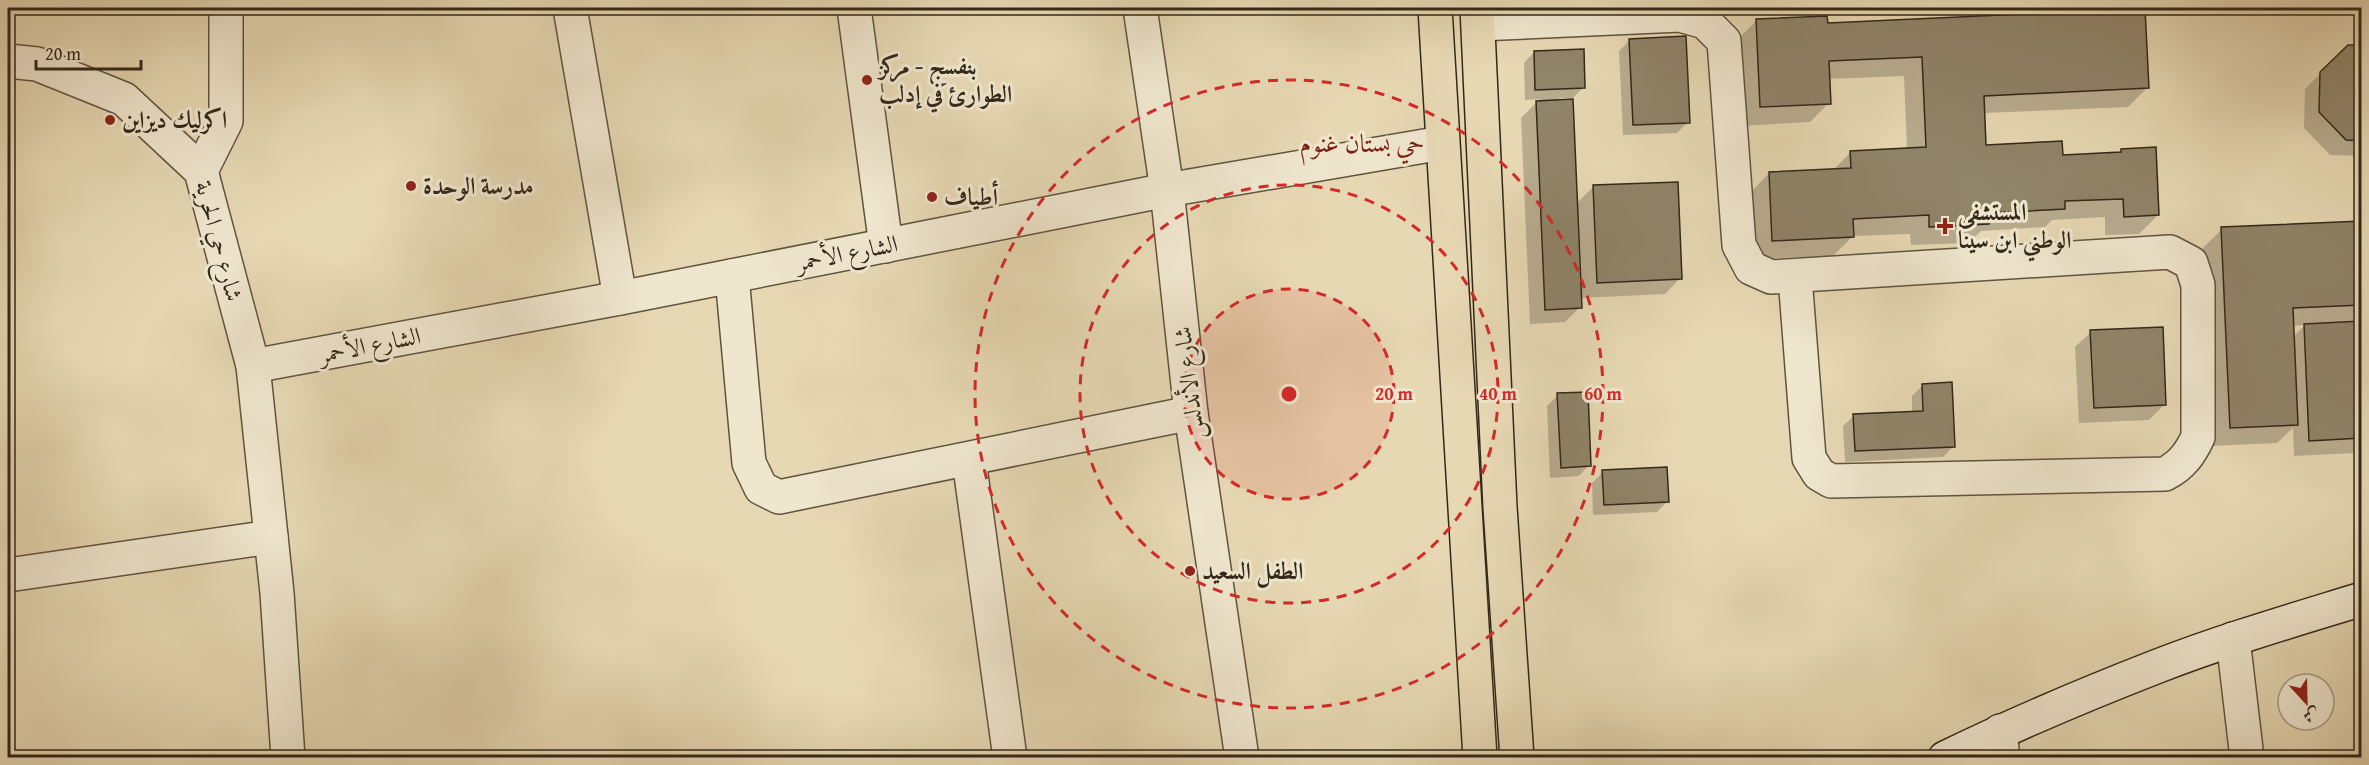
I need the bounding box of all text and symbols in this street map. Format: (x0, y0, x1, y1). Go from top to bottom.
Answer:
scale bar (36, 33, 141, 71)
text: 20 m (45, 40, 81, 67)
place label: بنفسج - مركز الطوارئ في إدلب (876, 48, 1012, 113)
marker: بنفسج - مركز الطوارئ في إدلب (860, 73, 874, 87)
place label: اكرليك ديزاين (122, 102, 227, 137)
marker: اكرليك ديزاين (103, 113, 117, 127)
district label: حي بستان غنوم (1300, 123, 1424, 166)
place label: مدرسة الوحدة (423, 168, 534, 203)
street label: شارع حي الحرية (184, 177, 252, 306)
marker: مدرسة الوحدة (404, 179, 418, 193)
place label: أطياف (944, 179, 999, 214)
marker: أطياف (925, 190, 939, 204)
place label: المستشفى الوطني ابن سينا (1957, 194, 2071, 262)
marker: المستشفى الوطني ابن سينا (1936, 217, 1954, 235)
street label: الشارع الأحمر (790, 226, 901, 283)
street label: الشارع الأحمر (313, 318, 424, 375)
street label: شارع الأندلس (1164, 324, 1216, 441)
text: 20 m (1375, 380, 1414, 407)
text: 40 m (1479, 380, 1518, 407)
text: 60 m (1584, 380, 1623, 407)
centre of rings (1279, 384, 1299, 404)
place label: الطفل السعيد (1202, 553, 1303, 588)
marker: الطفل السعيد (1183, 564, 1197, 578)
north arrow (2276, 672, 2336, 732)
text: ش (2300, 702, 2323, 730)

